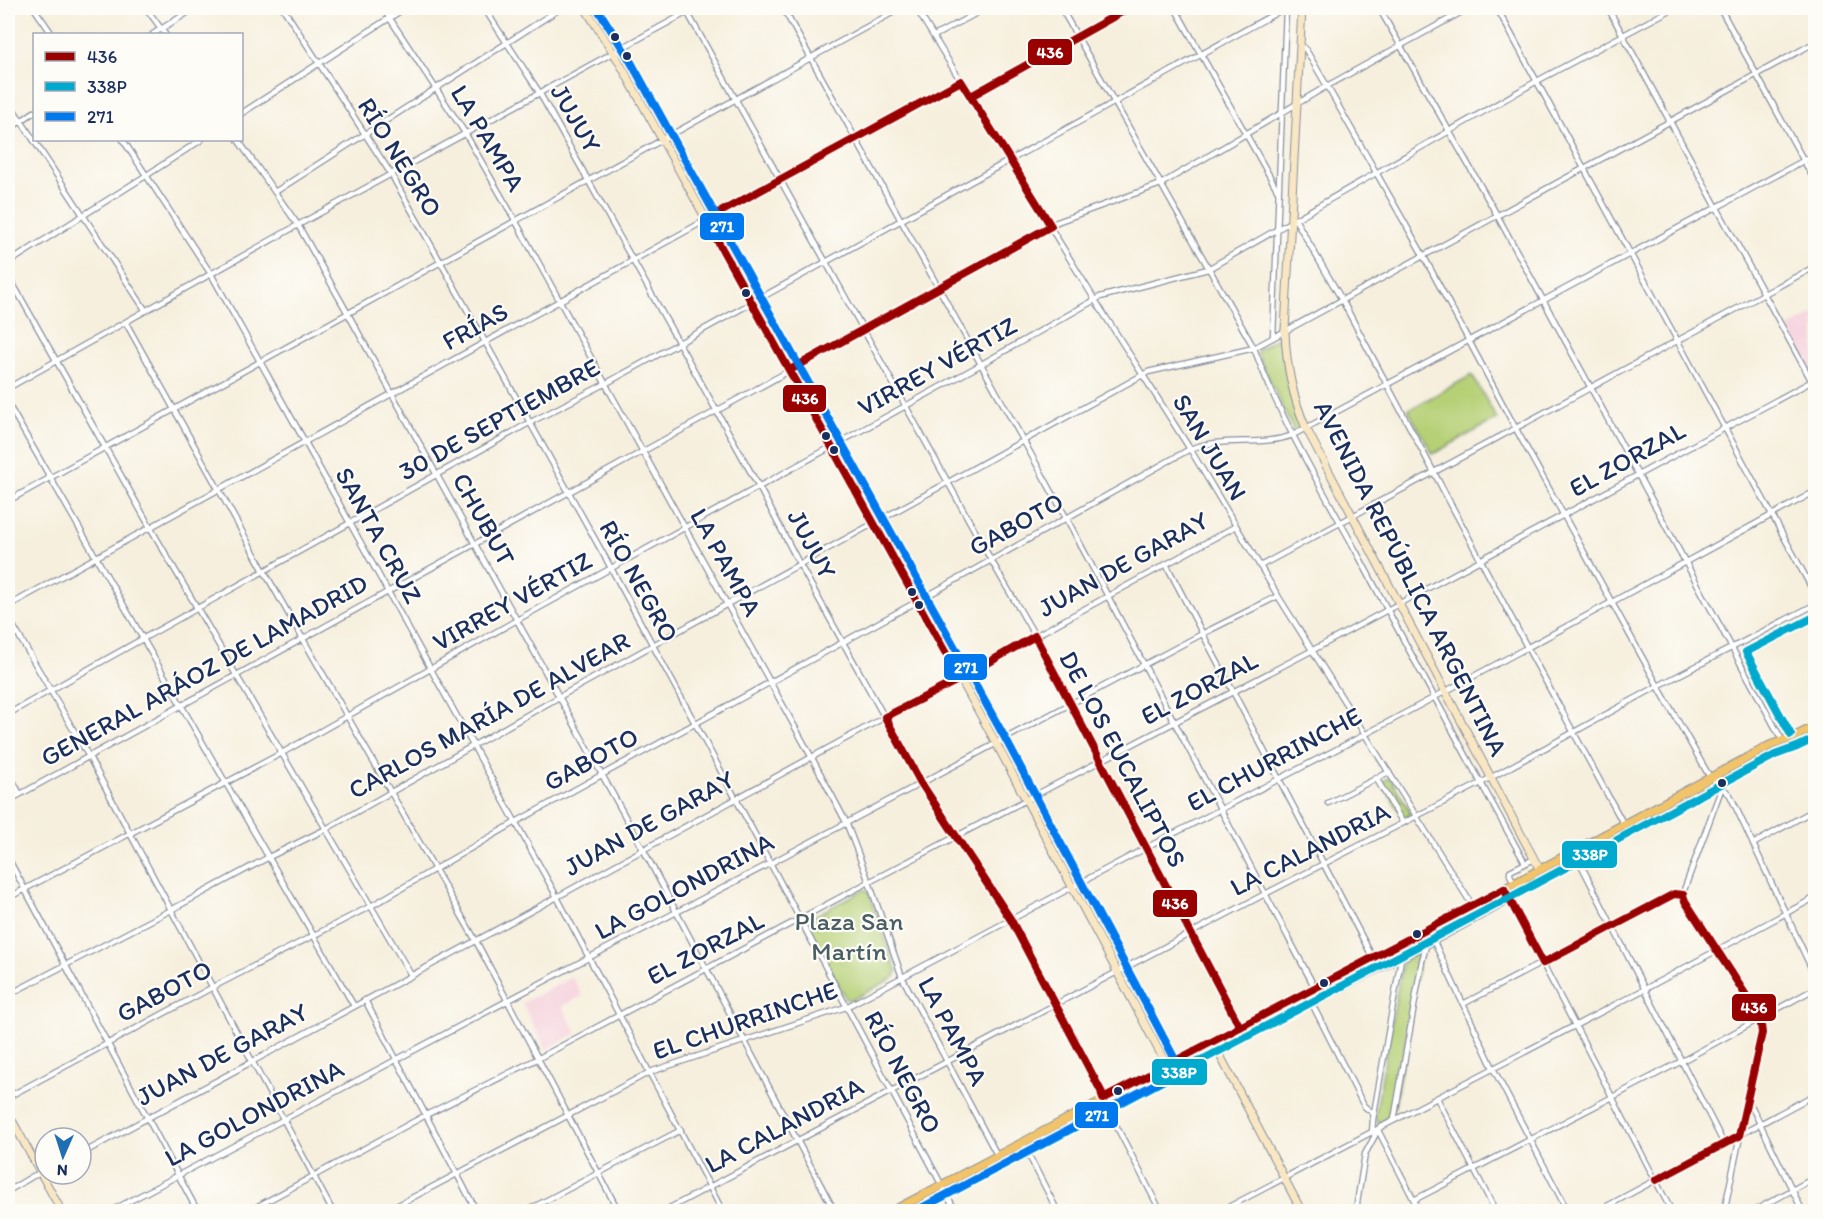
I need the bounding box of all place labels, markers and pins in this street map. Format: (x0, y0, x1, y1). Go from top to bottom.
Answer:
unlabelled marker (609, 31, 621, 43)
unlabelled marker (621, 50, 633, 62)
unlabelled marker (740, 287, 752, 299)
unlabelled marker (820, 430, 832, 442)
unlabelled marker (828, 444, 840, 456)
unlabelled marker (906, 586, 918, 598)
unlabelled marker (913, 599, 925, 611)
unlabelled marker (1716, 777, 1728, 789)
unlabelled marker (1411, 928, 1423, 940)
unlabelled marker (1318, 977, 1330, 989)
unlabelled marker (1112, 1085, 1124, 1097)

